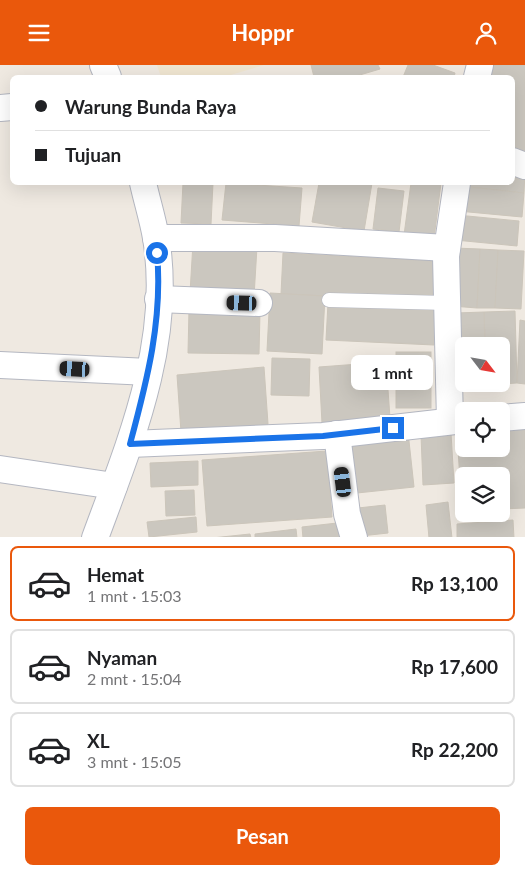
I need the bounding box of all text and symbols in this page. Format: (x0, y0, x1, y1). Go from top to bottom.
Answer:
icon: menu (25, 19, 53, 47)
text: Hoppr (231, 19, 294, 46)
icon: person (472, 19, 500, 47)
text: Warung Bunda Raya (65, 95, 236, 118)
text: Tujuan (65, 143, 121, 166)
route start (146, 242, 168, 264)
car (226, 295, 257, 311)
north arrow (455, 337, 510, 393)
map controls (455, 337, 510, 522)
callout: 1 mnt (352, 355, 434, 391)
car (59, 361, 90, 377)
text: 1 mnt (371, 363, 413, 382)
button: locate (455, 402, 510, 457)
route end (382, 417, 404, 439)
car (333, 466, 352, 498)
button: layers (455, 467, 510, 522)
icon: car (27, 561, 72, 606)
text: Hemat (87, 563, 144, 586)
text: Rp 13,100 (411, 572, 498, 595)
text: 1 mnt · 15:03 (87, 586, 182, 605)
icon: car (27, 644, 72, 689)
text: Nyaman (87, 646, 157, 669)
text: Rp 17,600 (411, 655, 498, 678)
text: 2 mnt · 15:04 (87, 669, 182, 688)
icon: car (27, 727, 72, 772)
text: XL (87, 729, 110, 752)
text: Rp 22,200 (411, 738, 498, 761)
text: 3 mnt · 15:05 (87, 752, 182, 771)
button: Pesan (25, 807, 500, 865)

